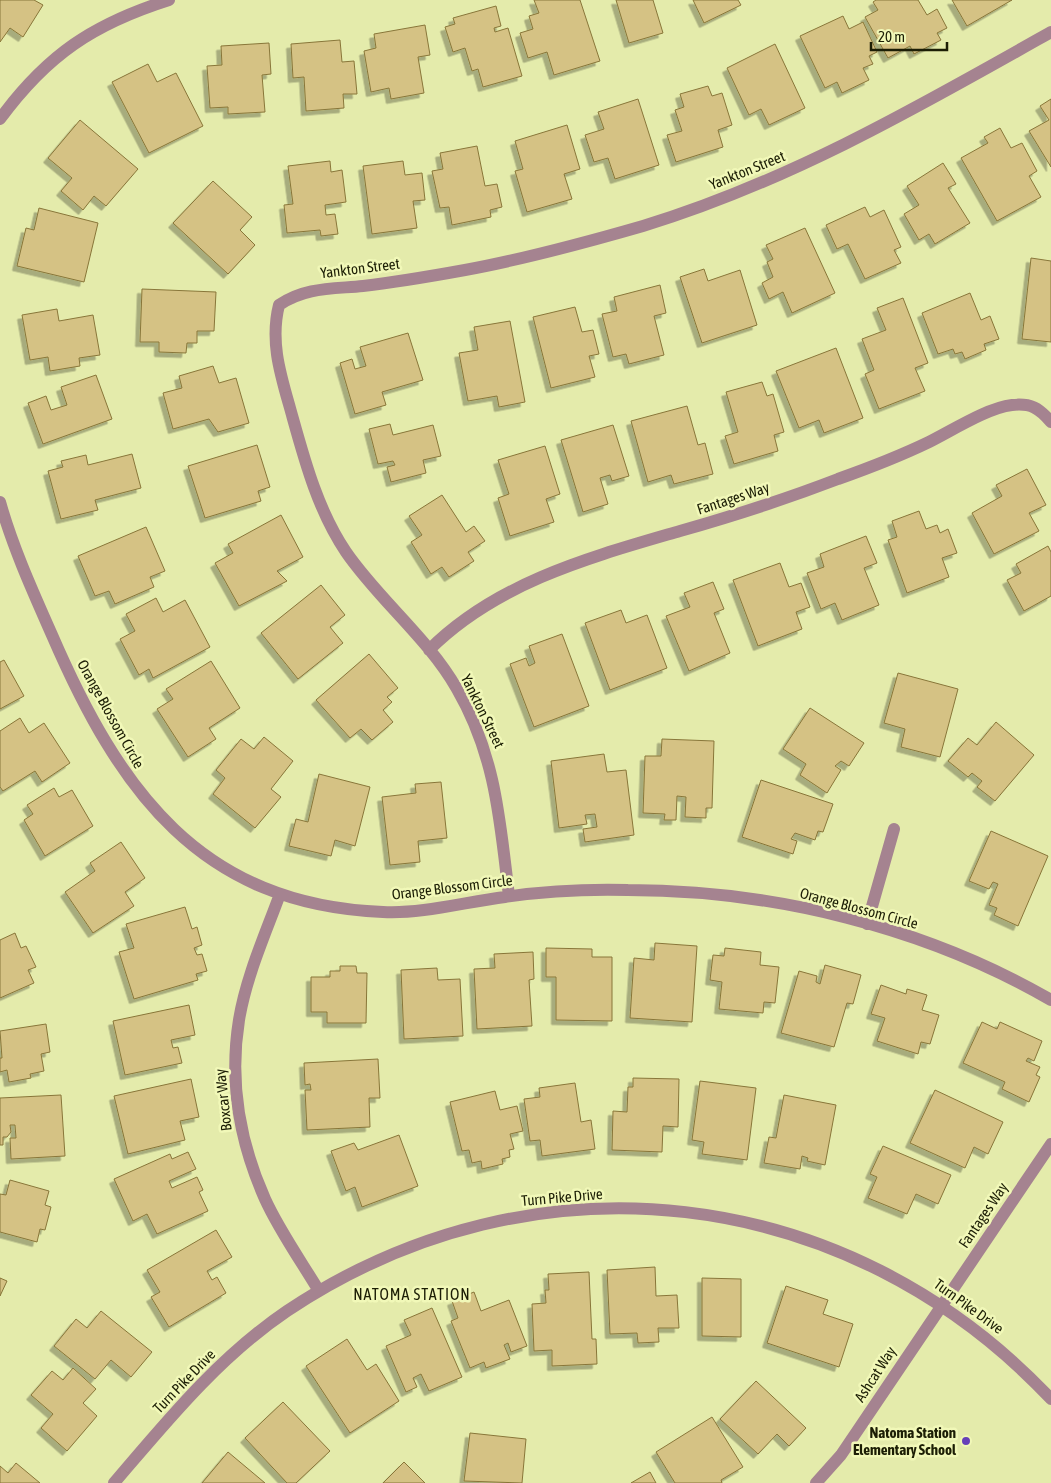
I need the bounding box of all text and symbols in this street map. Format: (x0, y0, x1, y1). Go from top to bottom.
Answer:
scale bar (871, 20, 947, 52)
text: 20 m (878, 28, 905, 45)
street label: Yankton Street (707, 147, 787, 193)
street label: Yankton Street (319, 255, 401, 281)
street label: Fantages Way (695, 478, 771, 518)
street label: Orange Blossom Circle (74, 657, 148, 771)
street label: Yankton Street (458, 671, 508, 751)
street label: Orange Blossom Circle (391, 871, 513, 903)
street label: Orange Blossom Circle (798, 884, 920, 932)
street label: Boxcar Way (211, 1068, 235, 1132)
street label: Fantages Way (955, 1179, 1011, 1251)
street label: Turn Pike Drive (521, 1185, 604, 1209)
street label: Turn Pike Drive (931, 1275, 1007, 1337)
district label: NATOMA STATION (353, 1285, 471, 1303)
street label: Ashcat Way (851, 1343, 899, 1405)
street label: Turn Pike Drive (150, 1346, 219, 1416)
place label: Natoma Station Elementary School (853, 1424, 957, 1458)
marker: Natoma Station Elementary School (960, 1435, 972, 1447)

